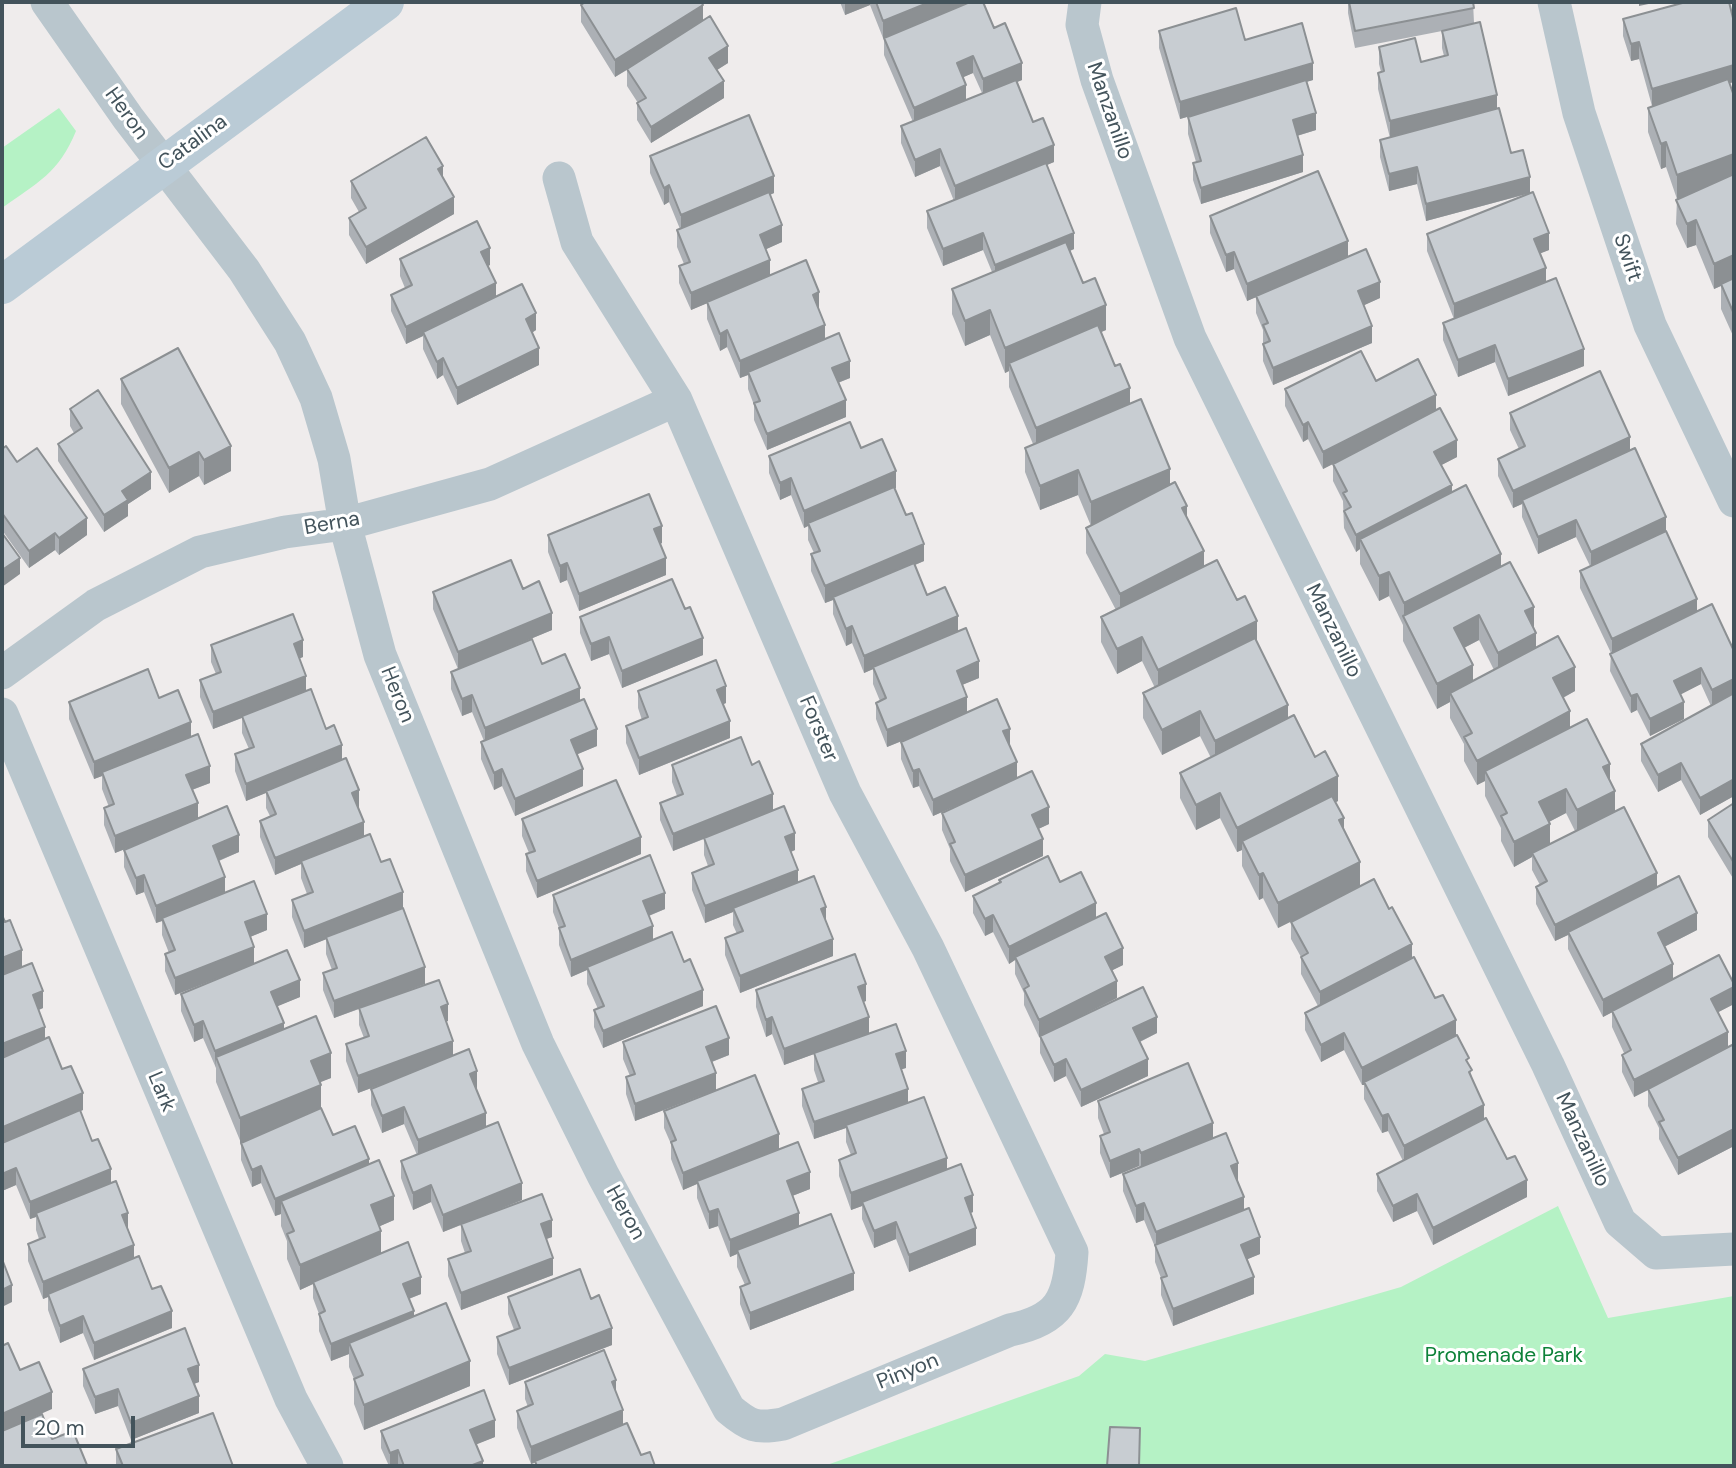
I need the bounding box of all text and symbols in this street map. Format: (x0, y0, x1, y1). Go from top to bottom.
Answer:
street label: Manzanillo (1081, 59, 1137, 163)
street label: Heron (99, 83, 153, 145)
street label: Catalina (154, 110, 232, 176)
street label: Swift (1607, 231, 1647, 285)
street label: Berna (302, 507, 362, 541)
street label: Manzanillo (1300, 580, 1366, 682)
street label: Heron (374, 663, 420, 727)
street label: Forster (793, 692, 843, 766)
street label: Lark (141, 1068, 181, 1116)
street label: Manzanillo (1549, 1089, 1615, 1191)
street label: Heron (600, 1181, 650, 1245)
park label: Promenade Park (1425, 1343, 1583, 1369)
street label: Pinyon (874, 1348, 942, 1396)
scale bar (24, 1402, 138, 1446)
text: 20 m (34, 1414, 85, 1442)

